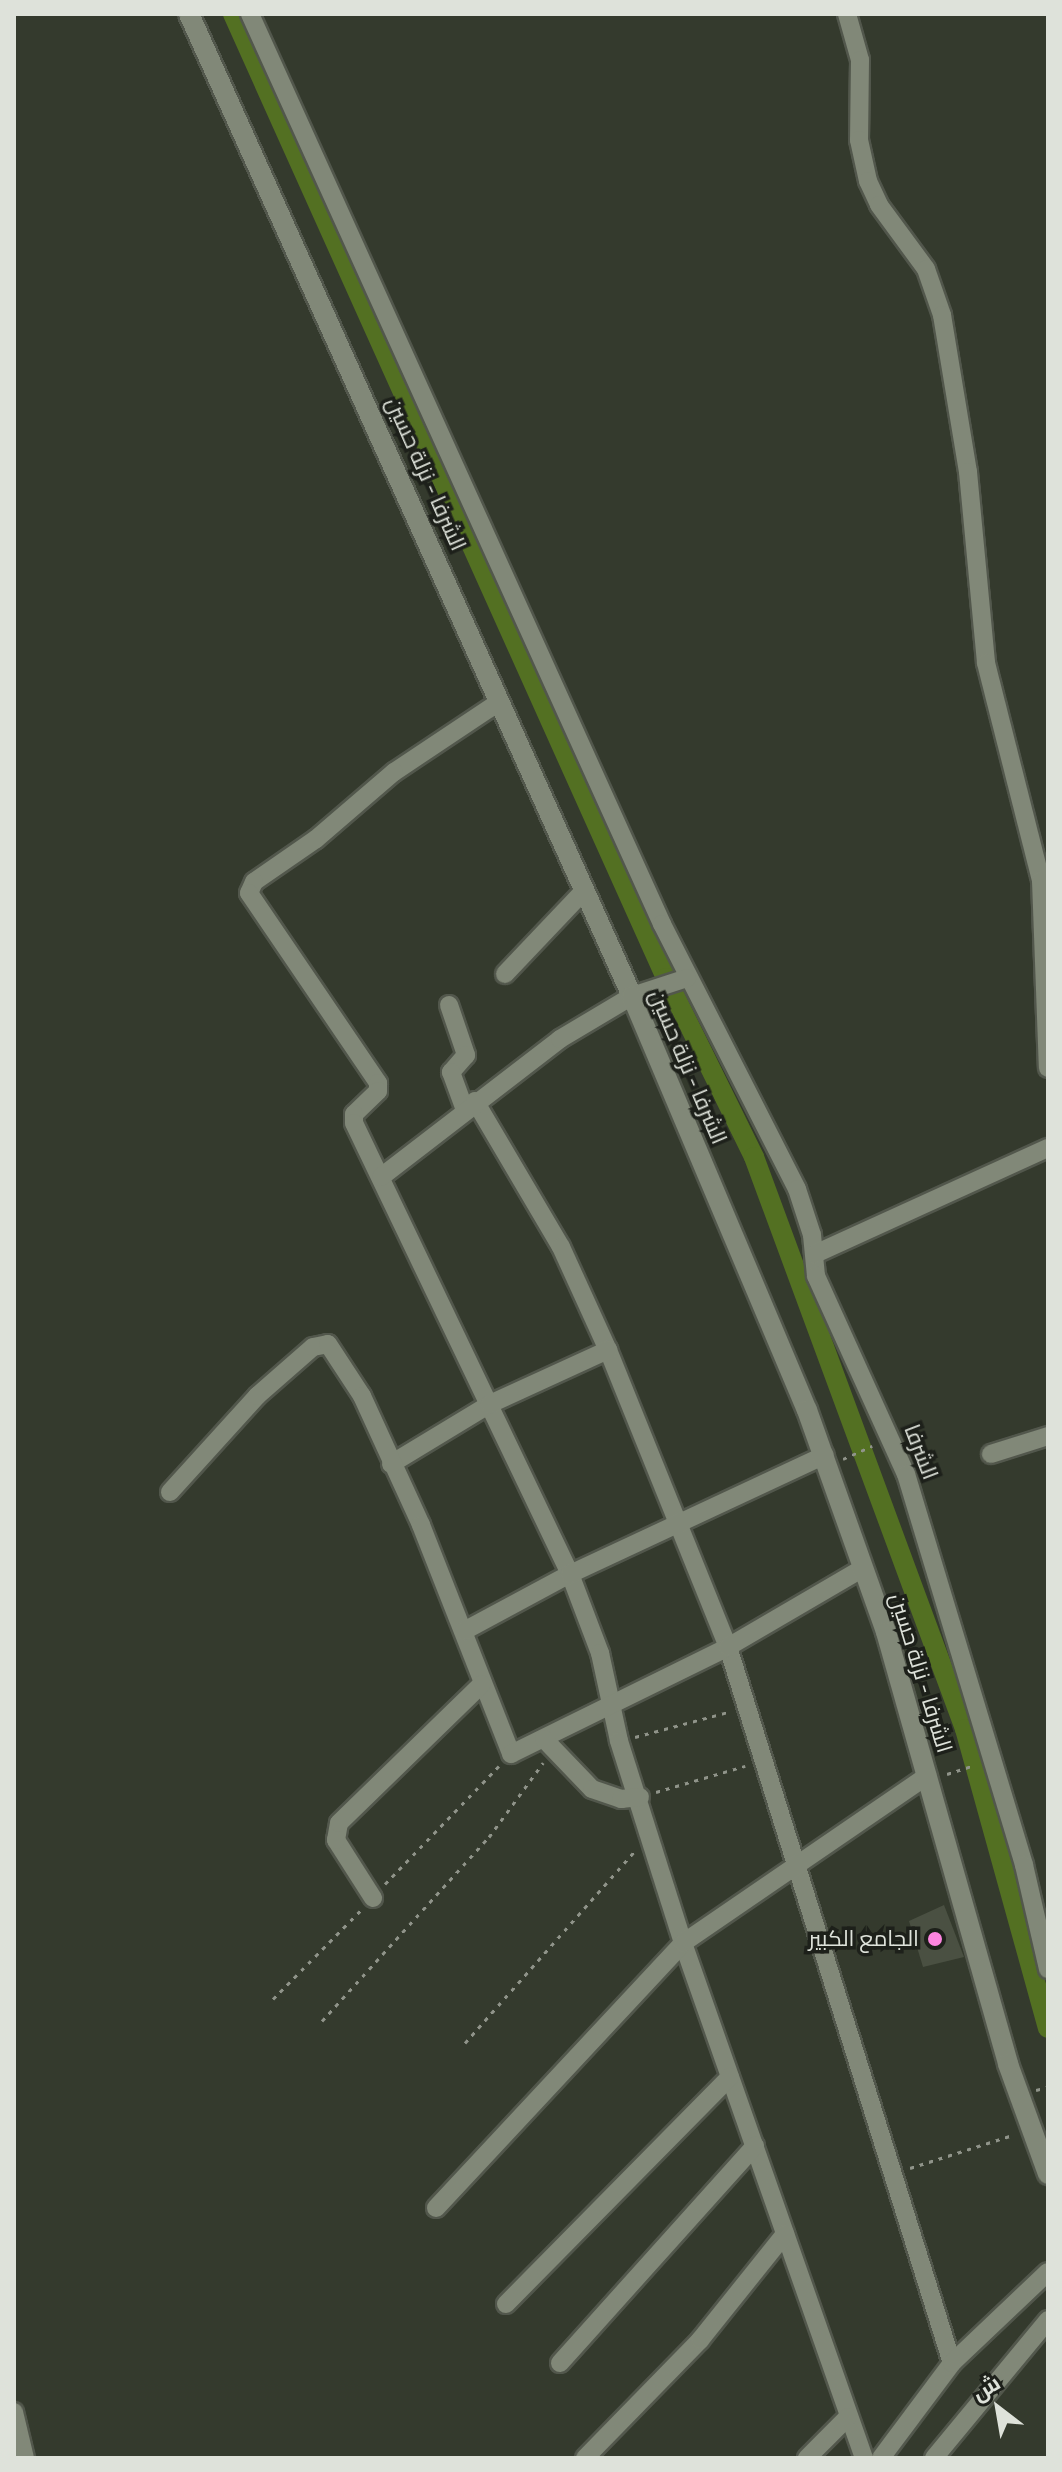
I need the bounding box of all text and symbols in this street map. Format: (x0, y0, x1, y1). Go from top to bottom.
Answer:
street label: الشرفا - نزلة حسين (380, 393, 472, 555)
street label: الشرفا - نزلة حسين (644, 986, 732, 1148)
street label: الشرفا (898, 1421, 944, 1483)
street label: الشرفا - نزلة حسين (884, 1590, 958, 1756)
place label: الجامع الكبير (808, 1926, 919, 1952)
marker: الجامع الكبير (926, 1930, 944, 1948)
text: ش (963, 2362, 1009, 2413)
north arrow (958, 2368, 1038, 2448)

